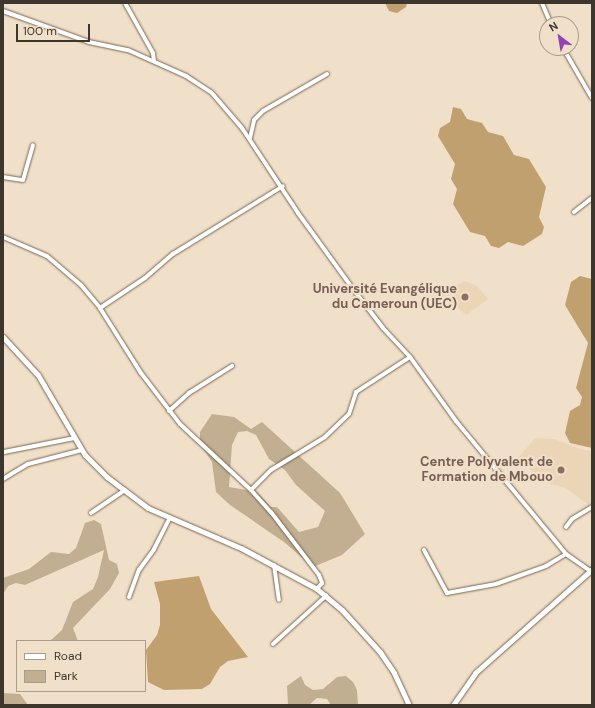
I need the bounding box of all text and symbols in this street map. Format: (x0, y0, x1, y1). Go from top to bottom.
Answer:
scale bar (18, 16, 92, 42)
north arrow (539, 16, 579, 56)
text: N (546, 19, 560, 35)
text: 100 m (23, 23, 57, 39)
place label: Université Evangélique du Cameroun (UEC) (313, 282, 457, 313)
marker: Université Evangélique du Cameroun (UEC) (460, 292, 470, 302)
place label: Centre Polyvalent de Formation de Mbouo (420, 455, 553, 486)
marker: Centre Polyvalent de Formation de Mbouo (556, 465, 566, 475)
legend (16, 640, 146, 692)
text: Road (54, 648, 82, 664)
text: Park (54, 668, 78, 684)

